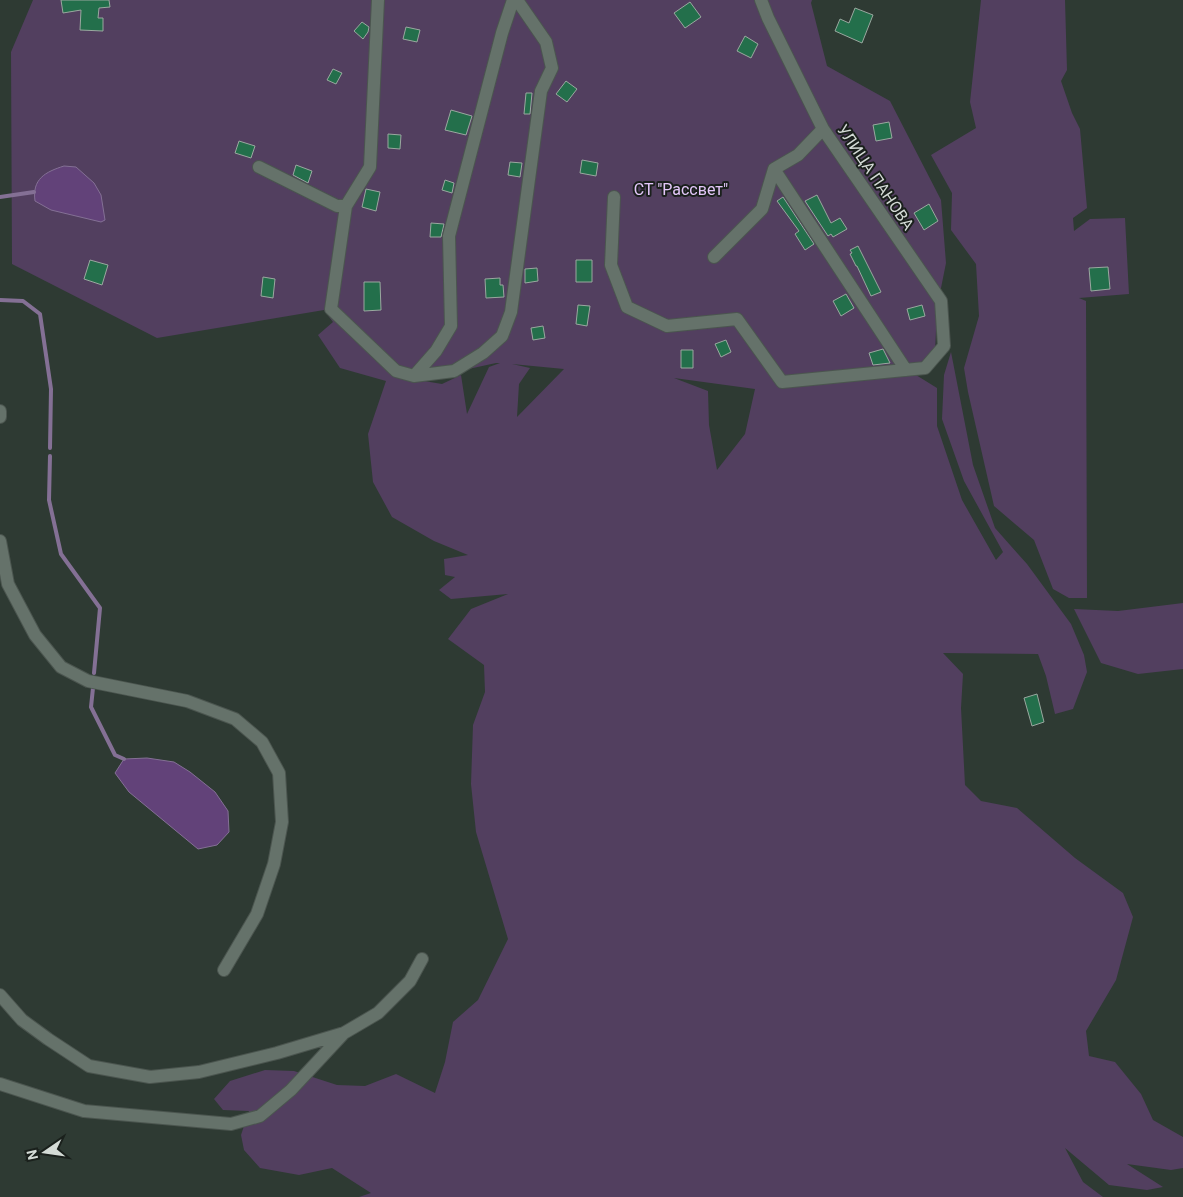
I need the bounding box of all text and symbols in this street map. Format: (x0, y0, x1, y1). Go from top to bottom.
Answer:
street label: УЛИЦА ПАНОВА (833, 121, 918, 234)
park label: СТ "Рассвет" (634, 180, 728, 199)
north arrow (20, 1127, 70, 1177)
text: N (23, 1148, 41, 1162)

